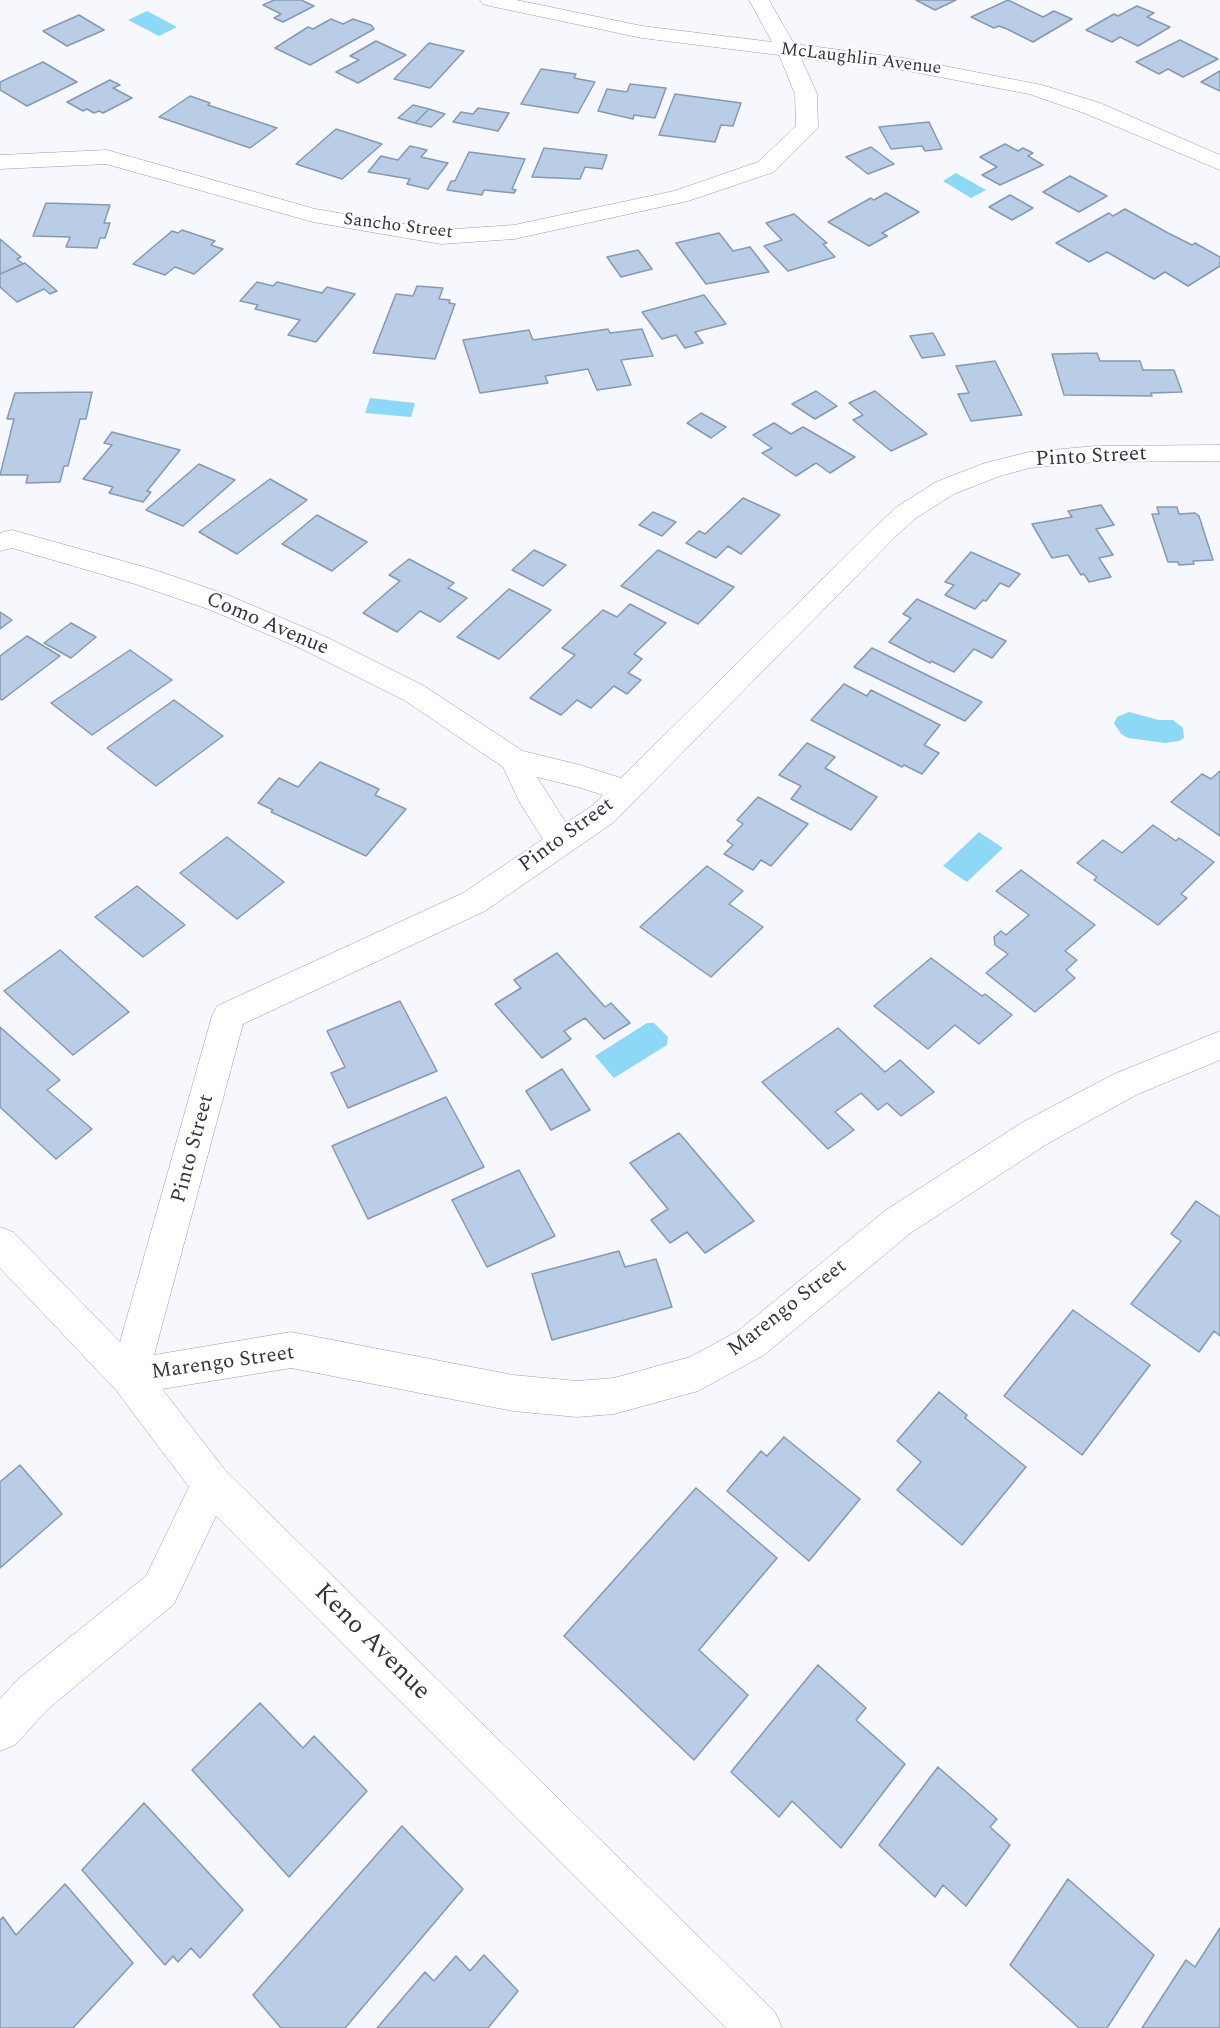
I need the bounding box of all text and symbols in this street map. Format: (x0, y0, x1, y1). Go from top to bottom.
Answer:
street label: McLaughlin Avenue (779, 39, 943, 81)
street label: Sancho Street (342, 210, 454, 244)
street label: Pinto Street (1035, 443, 1147, 473)
street label: Como Avenue (202, 588, 332, 662)
street label: Pinto Street (515, 793, 619, 879)
street label: Pinto Street (167, 1092, 221, 1206)
street label: Marengo Street (724, 1255, 852, 1363)
street label: Marengo Street (150, 1342, 296, 1386)
street label: Keno Avenue (306, 1578, 436, 1708)

